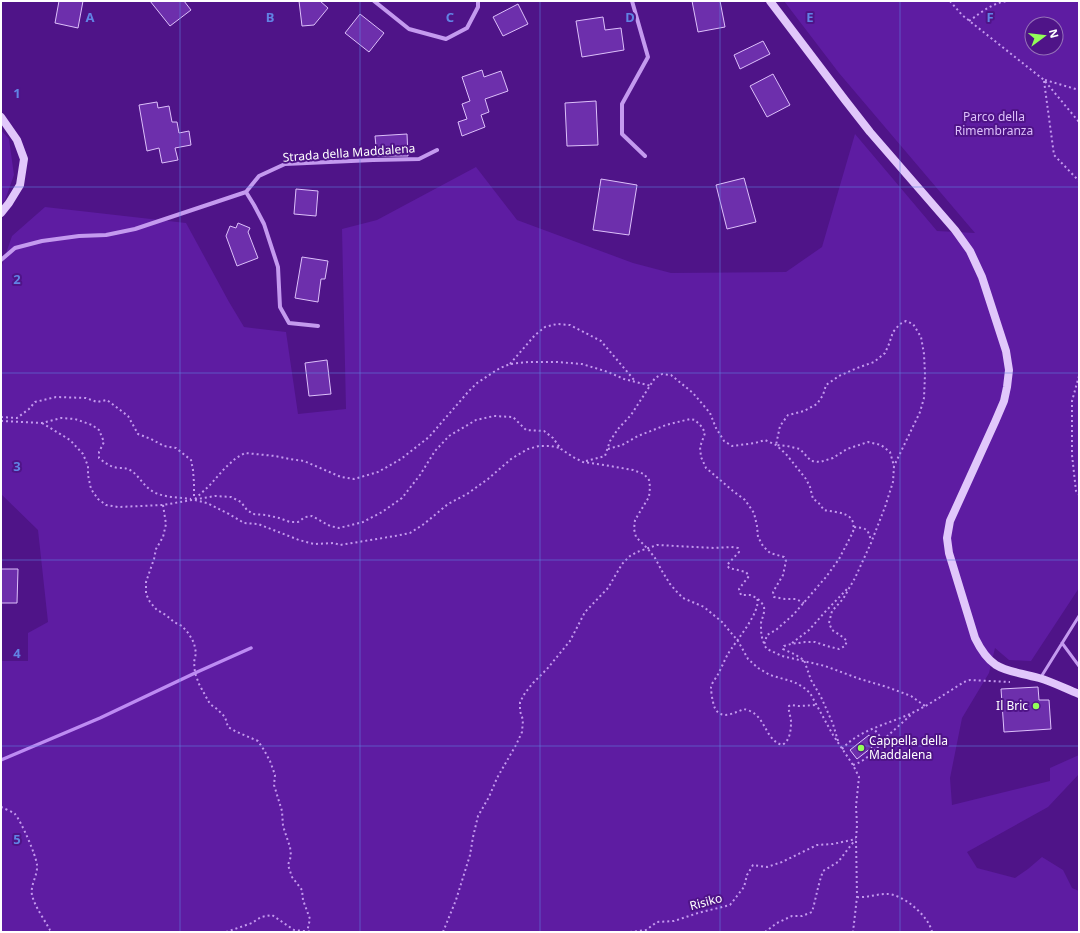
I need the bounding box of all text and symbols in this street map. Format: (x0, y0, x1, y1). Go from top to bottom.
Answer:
text: A (86, 8, 95, 26)
text: B (266, 8, 274, 26)
text: C (446, 8, 454, 26)
text: D (625, 8, 635, 26)
text: E (806, 8, 814, 26)
text: F (986, 8, 994, 26)
north arrow (1024, 16, 1064, 56)
text: N (1046, 27, 1063, 40)
text: 1 (13, 84, 21, 102)
park label: Parco della Rimembranza (955, 108, 1033, 139)
street label: Strada della Maddalena (282, 139, 416, 166)
text: 2 (13, 270, 21, 288)
text: 3 (13, 457, 21, 475)
text: 4 (13, 644, 21, 662)
place label: Il Bric (996, 697, 1028, 714)
marker: Il Bric (1031, 701, 1041, 711)
place label: Cappella della Maddalena (869, 732, 948, 763)
marker: Cappella della Maddalena (856, 743, 866, 753)
text: 5 (13, 830, 21, 848)
street label: Risiko (688, 889, 724, 914)

